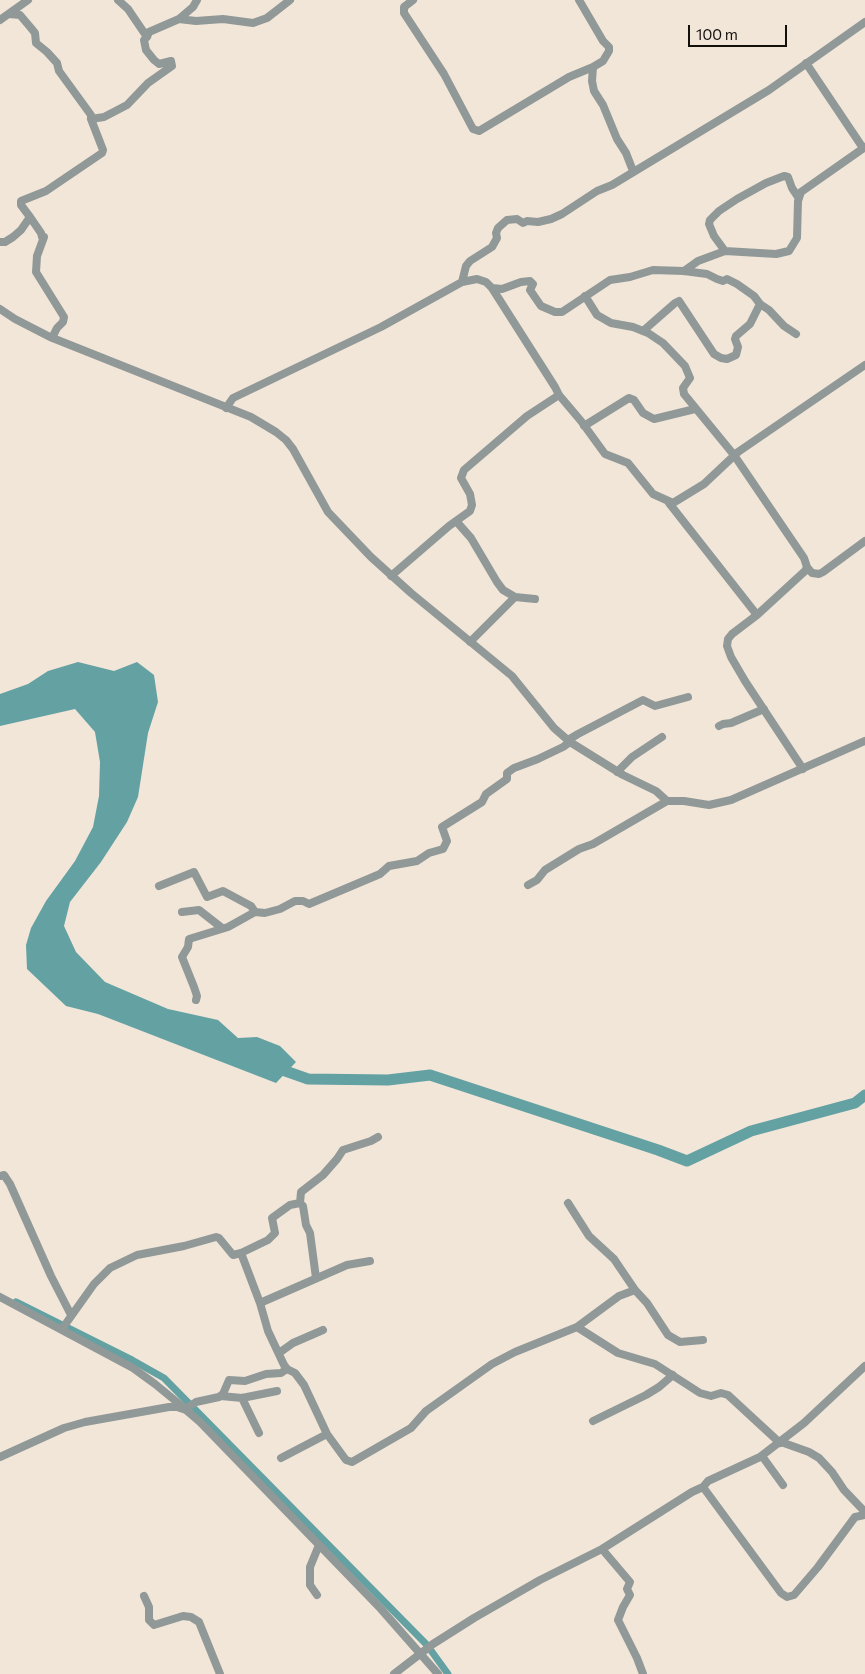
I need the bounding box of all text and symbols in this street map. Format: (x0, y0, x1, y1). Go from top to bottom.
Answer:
scale bar (690, 15, 789, 47)
text: 100 m (696, 25, 738, 43)

